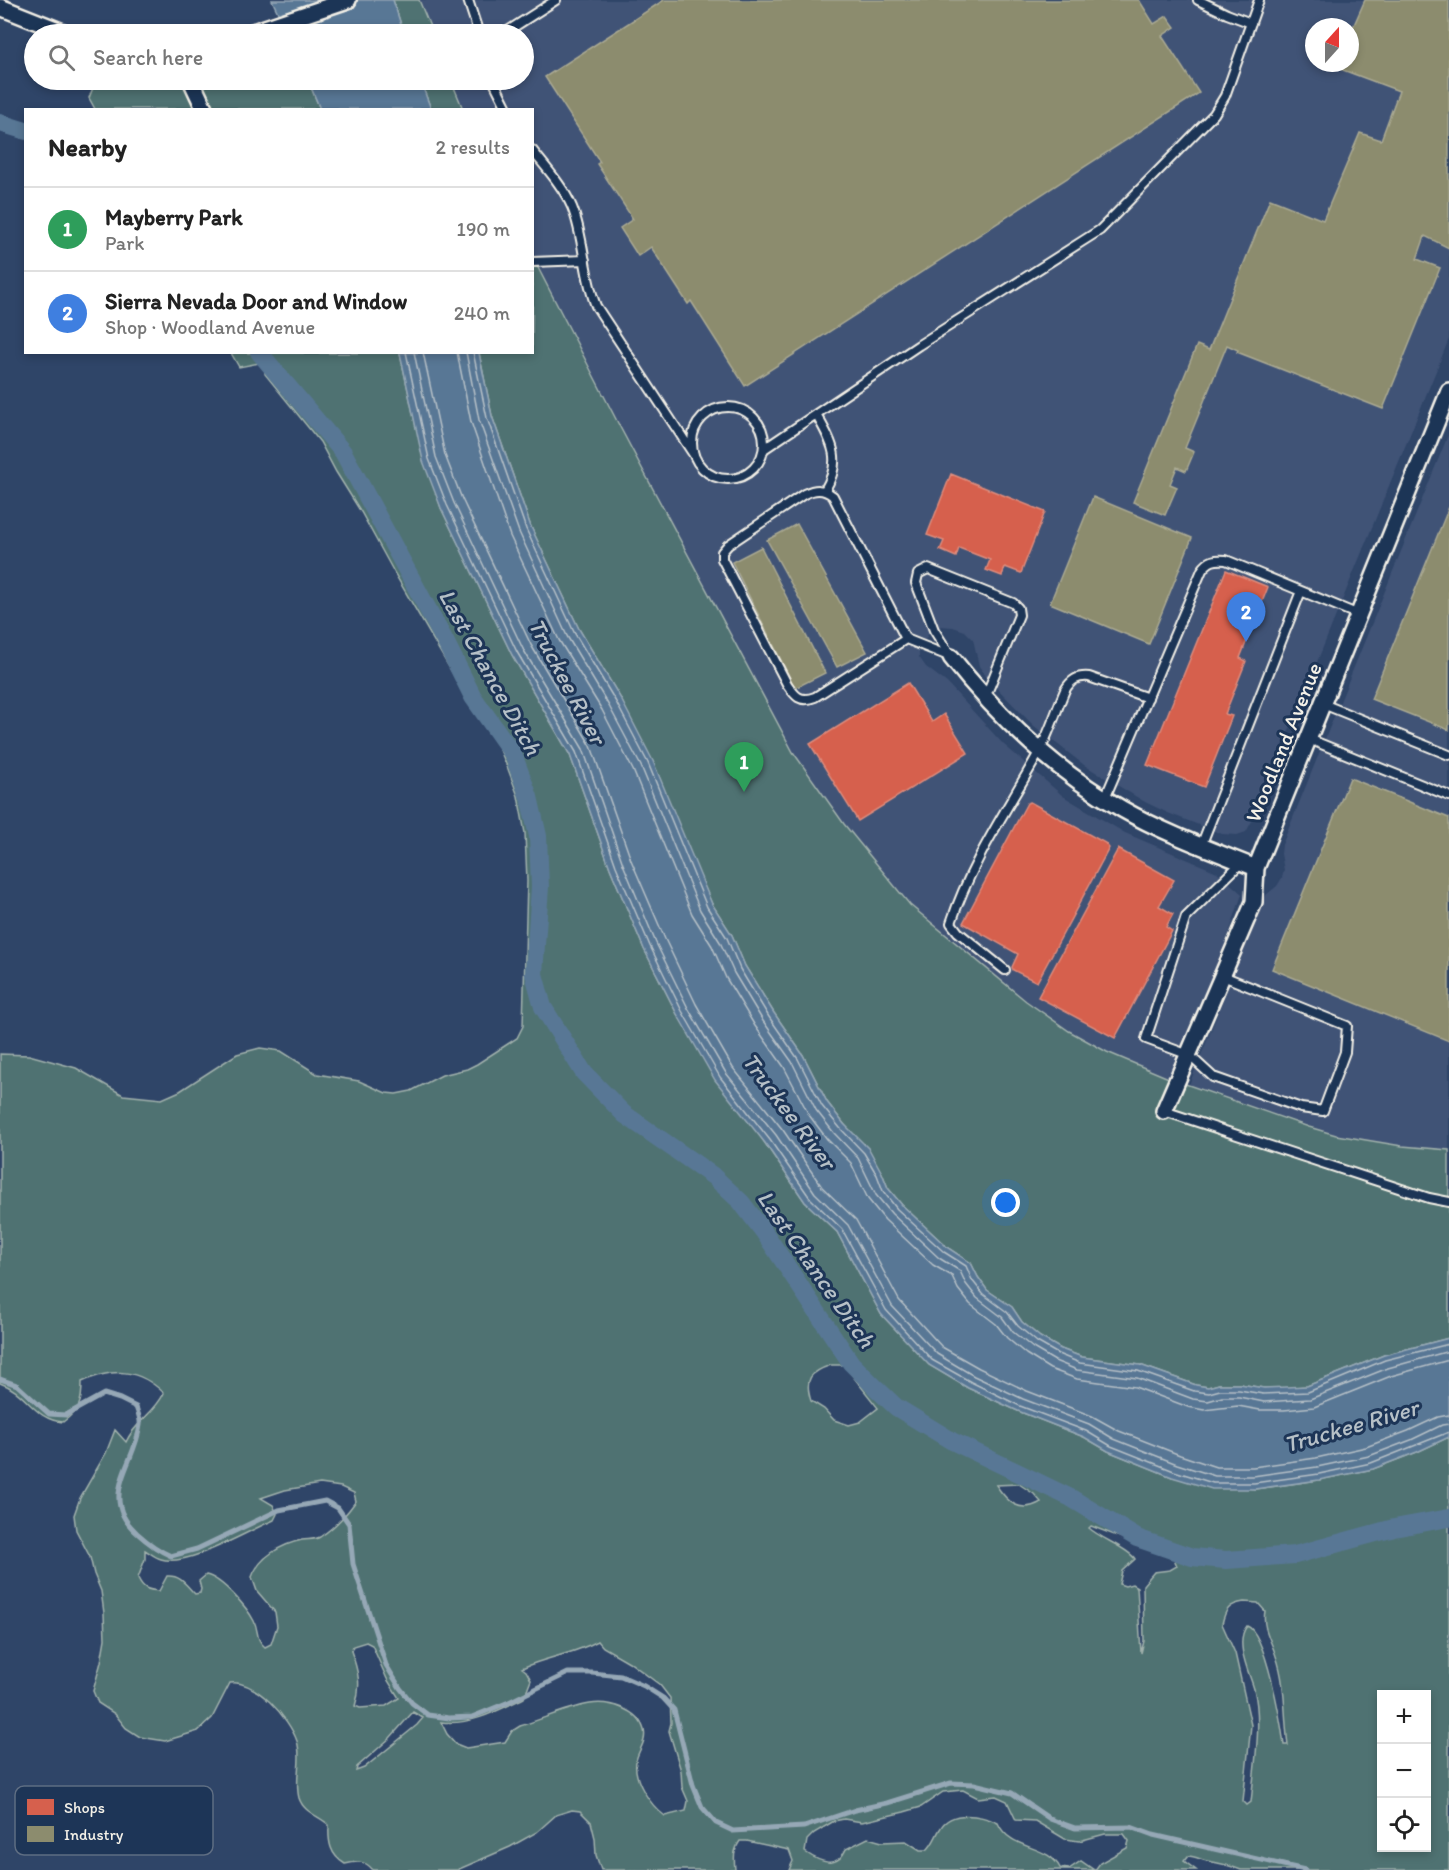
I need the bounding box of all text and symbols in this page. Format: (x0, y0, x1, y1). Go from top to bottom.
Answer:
north arrow (1305, 18, 1359, 72)
search box (24, 24, 534, 90)
icon: search (45, 41, 78, 74)
text: Search here (93, 44, 203, 71)
text: Nearby (48, 131, 127, 163)
text: 2 results (436, 135, 510, 159)
text: Mayberry Park (105, 204, 243, 231)
text: 1 (63, 217, 72, 241)
text: 190 m (457, 217, 510, 241)
text: Park (105, 231, 144, 255)
text: Sierra Nevada Door and Window (105, 288, 407, 315)
text: 2 (62, 301, 73, 325)
text: 240 m (454, 301, 510, 325)
text: Shop · Woodland Avenue (105, 315, 315, 339)
water label: Last Chance Ditch (433, 584, 548, 761)
pin: 2 (1226, 592, 1266, 642)
water label: Truckee River (522, 613, 614, 751)
street label: Woodland Avenue (1239, 658, 1328, 826)
pin: 1 (724, 742, 764, 792)
water label: Truckee River (736, 1047, 844, 1177)
water label: Last Chance Ditch (751, 1184, 882, 1354)
your location (991, 1188, 1020, 1217)
water label: Truckee River (1280, 1392, 1424, 1459)
map controls (1377, 1690, 1431, 1852)
button: + (1377, 1690, 1431, 1744)
button: − (1377, 1744, 1431, 1798)
legend (15, 1786, 213, 1855)
text: Shops (64, 1798, 105, 1817)
button: locate (1377, 1798, 1431, 1852)
text: Industry (64, 1825, 124, 1844)

